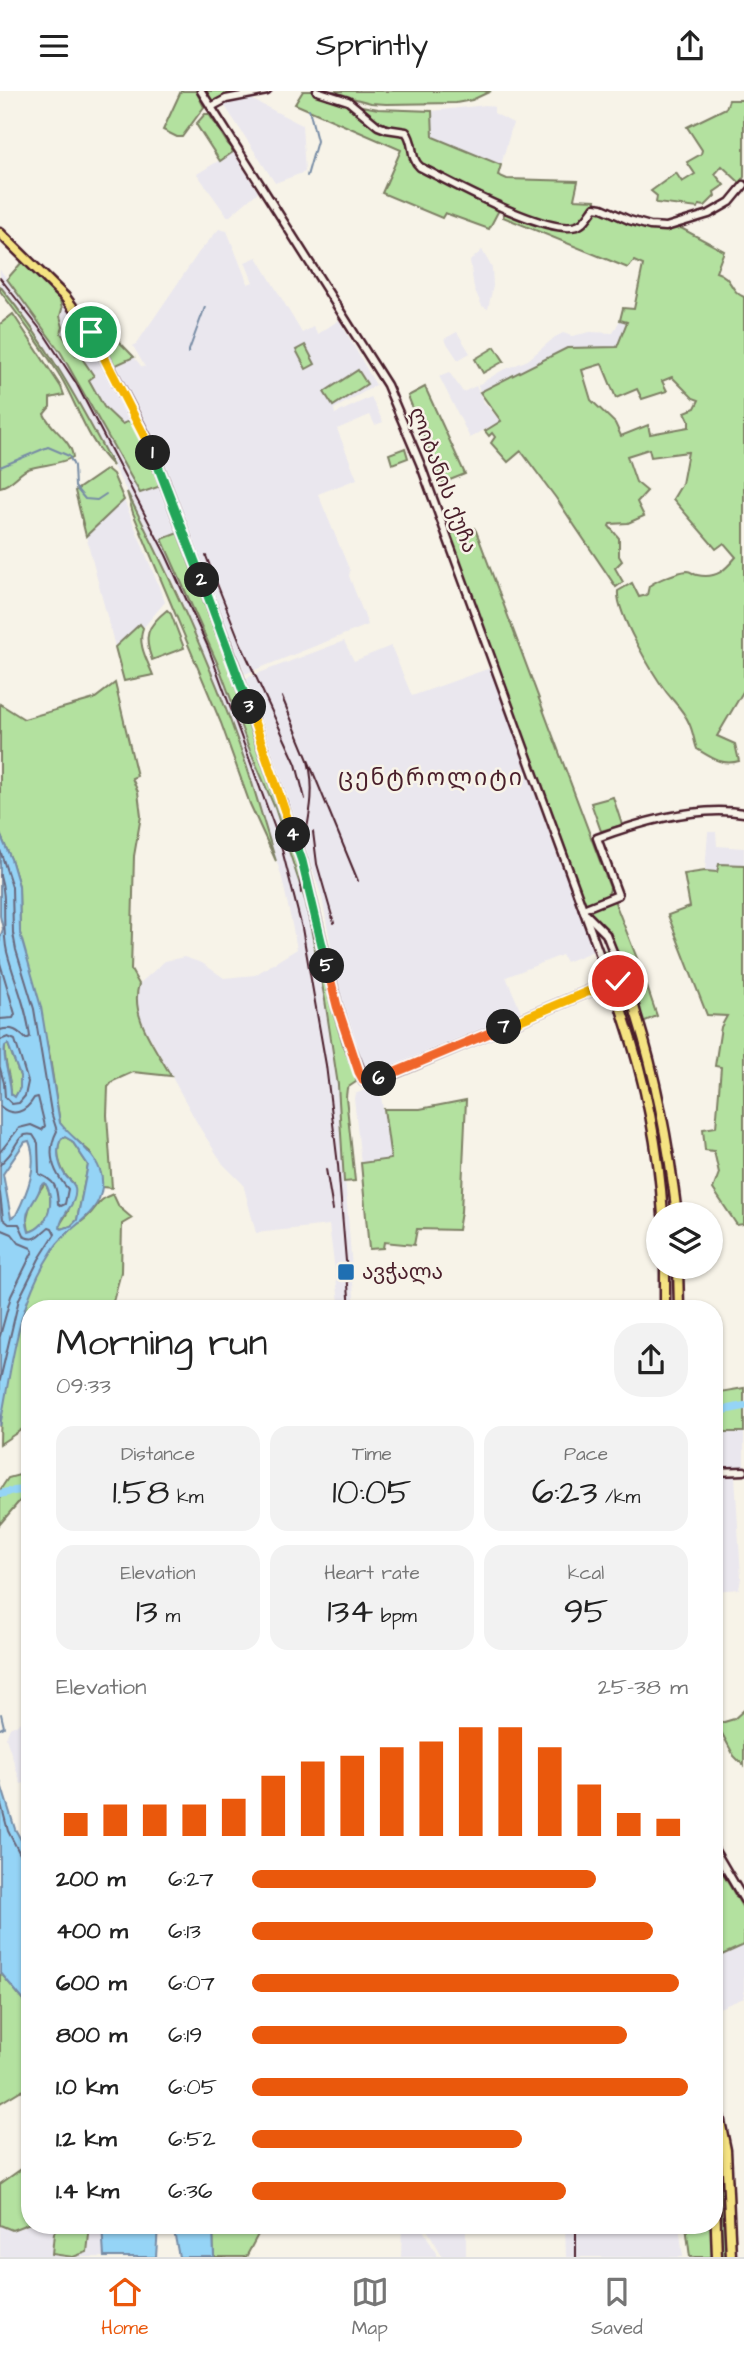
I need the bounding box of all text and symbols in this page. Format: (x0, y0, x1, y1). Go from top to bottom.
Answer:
text: Sprintly (316, 23, 428, 68)
icon: menu (35, 27, 73, 65)
icon: share (671, 27, 709, 65)
pin (61, 302, 121, 362)
icon: arrive (72, 313, 110, 351)
street label: ლიბანის ქუჩა (402, 403, 484, 557)
pin: 1 (136, 435, 170, 471)
text: 1 (151, 439, 154, 466)
pin: 2 (184, 563, 220, 597)
text: 2 (196, 566, 207, 593)
pin: 3 (232, 689, 266, 725)
text: 3 (244, 693, 253, 720)
district label: ცენტროლიტი (338, 762, 524, 794)
pin: 4 (276, 817, 310, 853)
text: 4 (286, 821, 299, 848)
pin: 5 (310, 949, 344, 983)
pin (588, 951, 648, 1011)
text: 5 (320, 952, 333, 979)
icon: check (599, 962, 637, 1000)
pin: 7 (486, 1009, 522, 1045)
text: 7 (498, 1013, 509, 1040)
pin: 6 (362, 1061, 396, 1097)
text: 6 (373, 1065, 384, 1092)
map controls (646, 1202, 723, 1279)
button: layers (646, 1202, 723, 1279)
place label: ავჭალა (362, 1258, 443, 1287)
marker: ავჭალა (336, 1262, 356, 1282)
text: Morning run (56, 1318, 268, 1370)
button: share (614, 1323, 688, 1397)
text: 09:33 (56, 1370, 111, 1402)
text: Distance (121, 1441, 195, 1468)
text: Time (352, 1441, 392, 1468)
text: Pace (564, 1441, 608, 1468)
text: 1.58 (113, 1468, 169, 1517)
text: 10:05 (332, 1468, 412, 1517)
text: 6:23 (532, 1468, 597, 1517)
text: km (169, 1484, 203, 1511)
text: /km (597, 1484, 640, 1511)
text: Elevation (121, 1560, 195, 1587)
text: Heart rate (324, 1560, 420, 1587)
text: kcal (568, 1560, 604, 1587)
text: 13 (136, 1587, 158, 1636)
text: 134 (327, 1587, 373, 1636)
text: 95 (564, 1587, 608, 1636)
text: m (158, 1603, 180, 1630)
text: bpm (373, 1603, 417, 1630)
text: Elevation (56, 1671, 147, 1703)
text: 25–38 m (598, 1671, 688, 1703)
text: 200 m (56, 1863, 125, 1895)
text: 6:27 (168, 1863, 214, 1895)
text: 400 m (56, 1915, 128, 1947)
text: 6:13 (168, 1915, 201, 1947)
text: 600 m (56, 1967, 127, 1999)
text: 6:07 (168, 1967, 215, 1999)
text: 800 m (56, 2019, 127, 2051)
text: 6:19 (168, 2019, 202, 2051)
text: 1.0 km (56, 2071, 118, 2103)
text: 6:05 (168, 2071, 217, 2103)
text: 1.2 km (56, 2123, 117, 2155)
text: 6:52 (168, 2123, 216, 2155)
text: 1.4 km (56, 2175, 119, 2207)
text: 6:36 (168, 2175, 212, 2207)
tab: Home (101, 2273, 148, 2342)
tab: Map (351, 2273, 389, 2342)
tab: Saved (591, 2273, 643, 2342)

